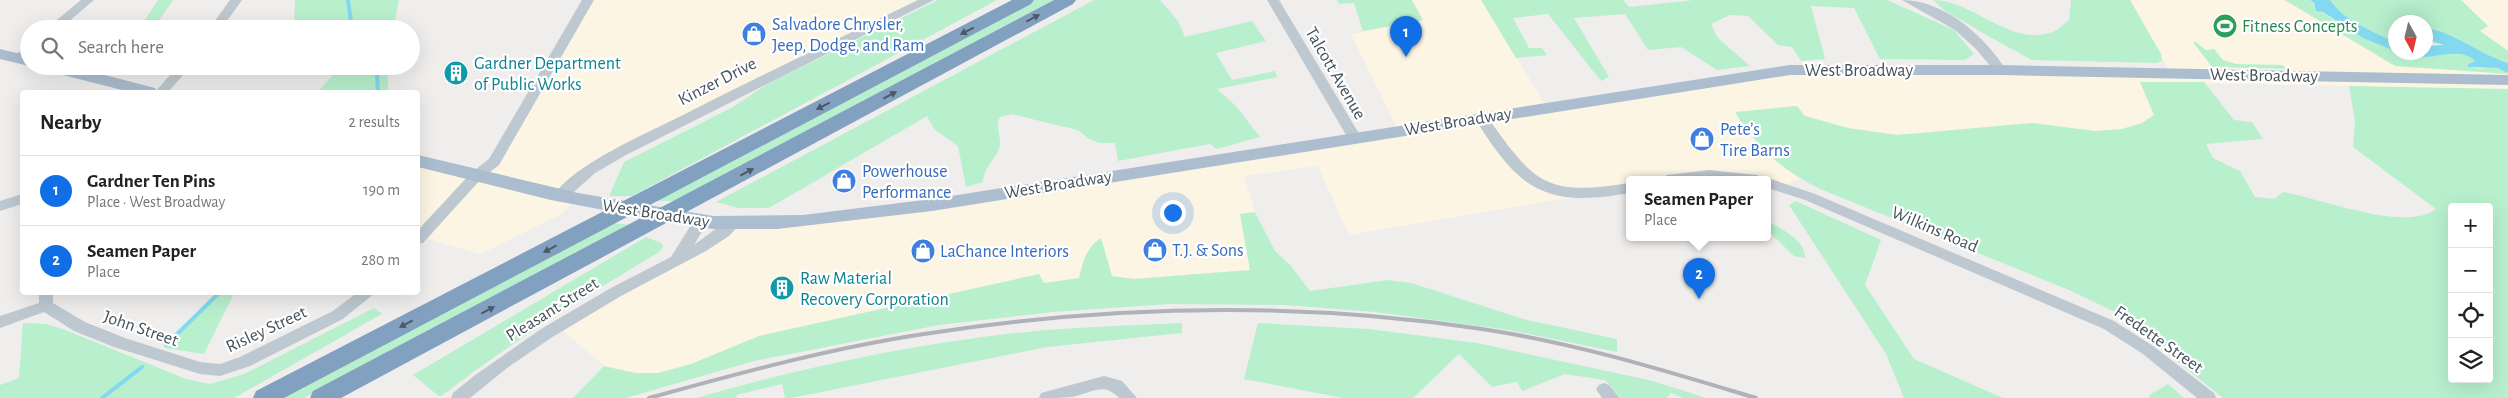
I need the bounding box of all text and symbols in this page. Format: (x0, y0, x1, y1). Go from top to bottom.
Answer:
sports icon: Fitness Concepts (2212, 13, 2238, 39)
one-way arrow (1026, 14, 1040, 22)
north arrow (2388, 15, 2433, 60)
place label: Salvadore Chrysler, Jeep, Dodge, and Ram (772, 16, 925, 55)
pin: 1 (1390, 16, 1422, 57)
place label: Fitness Concepts (2242, 18, 2358, 36)
search box (20, 20, 420, 75)
shop icon: Salvadore Chrysler, Jeep, Dodge, and Ram (741, 21, 767, 47)
street label: Talcott Avenue (1302, 24, 1369, 123)
one-way arrow (960, 27, 974, 35)
icon: search (38, 34, 66, 62)
text: Search here (78, 38, 164, 57)
place label: Gardner Department of Public Works (474, 55, 621, 94)
street label: Kinzer Drive (675, 55, 759, 109)
building icon: Gardner Department of Public Works (443, 60, 469, 86)
street label: West Broadway (1805, 62, 1913, 80)
street label: West Broadway (2210, 66, 2319, 86)
one-way arrow (882, 91, 897, 99)
one-way arrow (815, 102, 830, 110)
street label: West Broadway (1403, 105, 1513, 139)
text: Nearby (40, 112, 101, 133)
text: 2 results (348, 114, 400, 130)
place label: Pete’s Tire Barns (1720, 121, 1790, 160)
shop icon: Pete’s Tire Barns (1689, 126, 1715, 152)
place label: Powerhouse Performance (862, 163, 951, 202)
one-way arrow (739, 168, 754, 176)
shop icon: Powerhouse Performance (831, 168, 857, 194)
street label: West Broadway (1003, 168, 1113, 202)
text: Gardner Ten Pins (87, 172, 215, 191)
popup (1626, 176, 1771, 241)
text: 1 (53, 182, 59, 198)
text: 190 m (363, 182, 400, 198)
text: Seamen Paper (1644, 190, 1753, 209)
text: Place · West Broadway (87, 194, 225, 210)
street label: West Broadway (601, 197, 711, 231)
your location (1160, 200, 1186, 226)
map controls (2448, 203, 2493, 383)
button: + (2448, 203, 2493, 248)
street label: Wilkins Road (1889, 204, 1981, 256)
text: Place (1644, 212, 1677, 228)
shop icon: T.J. & Sons (1142, 237, 1168, 263)
shop icon: LaChance Interiors (910, 238, 936, 264)
text: Seamen Paper (87, 242, 196, 261)
place label: T.J. & Sons (1172, 242, 1244, 260)
place label: LaChance Interiors (940, 243, 1069, 261)
one-way arrow (542, 245, 557, 253)
button: − (2448, 248, 2493, 293)
text: 2 (52, 252, 60, 268)
text: 280 m (361, 252, 400, 268)
pin: 2 (1683, 258, 1715, 299)
text: Place (87, 264, 120, 280)
place label: Raw Material Recovery Corporation (800, 270, 949, 309)
street label: Pleasant Street (503, 274, 602, 345)
building icon: Raw Material Recovery Corporation (769, 275, 795, 301)
button: locate (2448, 293, 2493, 338)
street label: Risley Street (223, 303, 310, 356)
street label: Fredette Street (2111, 303, 2206, 377)
one-way arrow (481, 306, 495, 314)
street label: John Street (101, 308, 181, 350)
one-way arrow (399, 320, 413, 328)
button: layers (2448, 338, 2493, 383)

